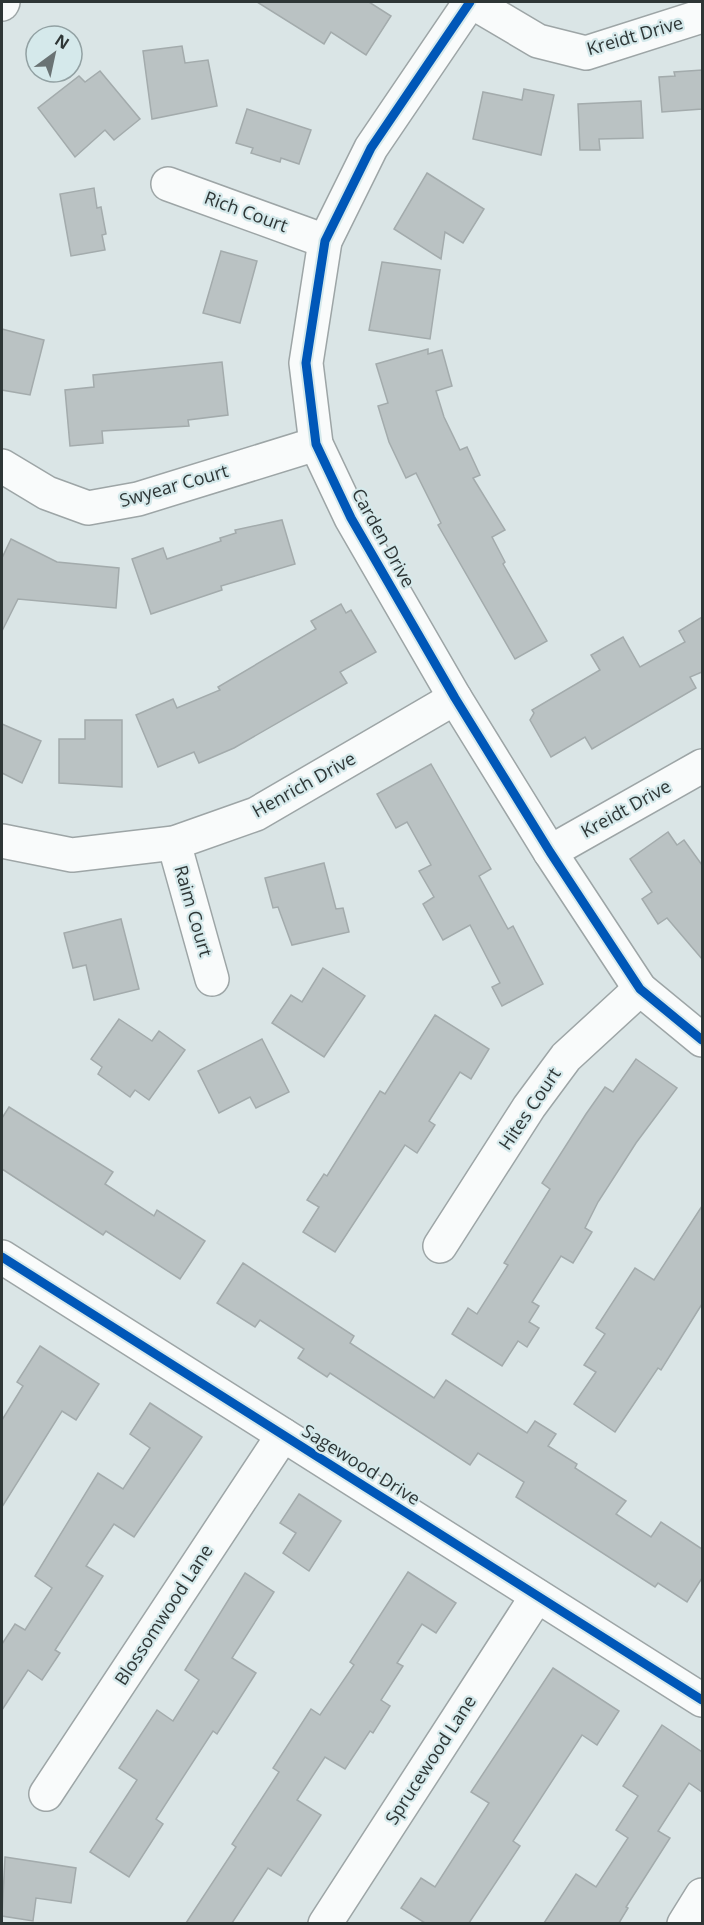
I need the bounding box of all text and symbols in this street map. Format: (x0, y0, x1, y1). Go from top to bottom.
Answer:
street label: Kreidt Drive (584, 10, 686, 60)
north arrow (24, 24, 84, 84)
text: N (51, 29, 74, 54)
street label: Rich Court (201, 185, 291, 237)
street label: Swyear Court (117, 458, 231, 512)
street label: Carden Drive (347, 484, 421, 591)
street label: Henrich Drive (248, 746, 360, 822)
street label: Kreidt Drive (576, 774, 675, 843)
street label: Raim Court (169, 862, 218, 959)
street label: Hites Court (493, 1063, 566, 1154)
street label: Sagewood Drive (298, 1418, 425, 1510)
street label: Blossomwood Lane (109, 1539, 218, 1690)
street label: Sprucewood Lane (379, 1690, 481, 1829)

